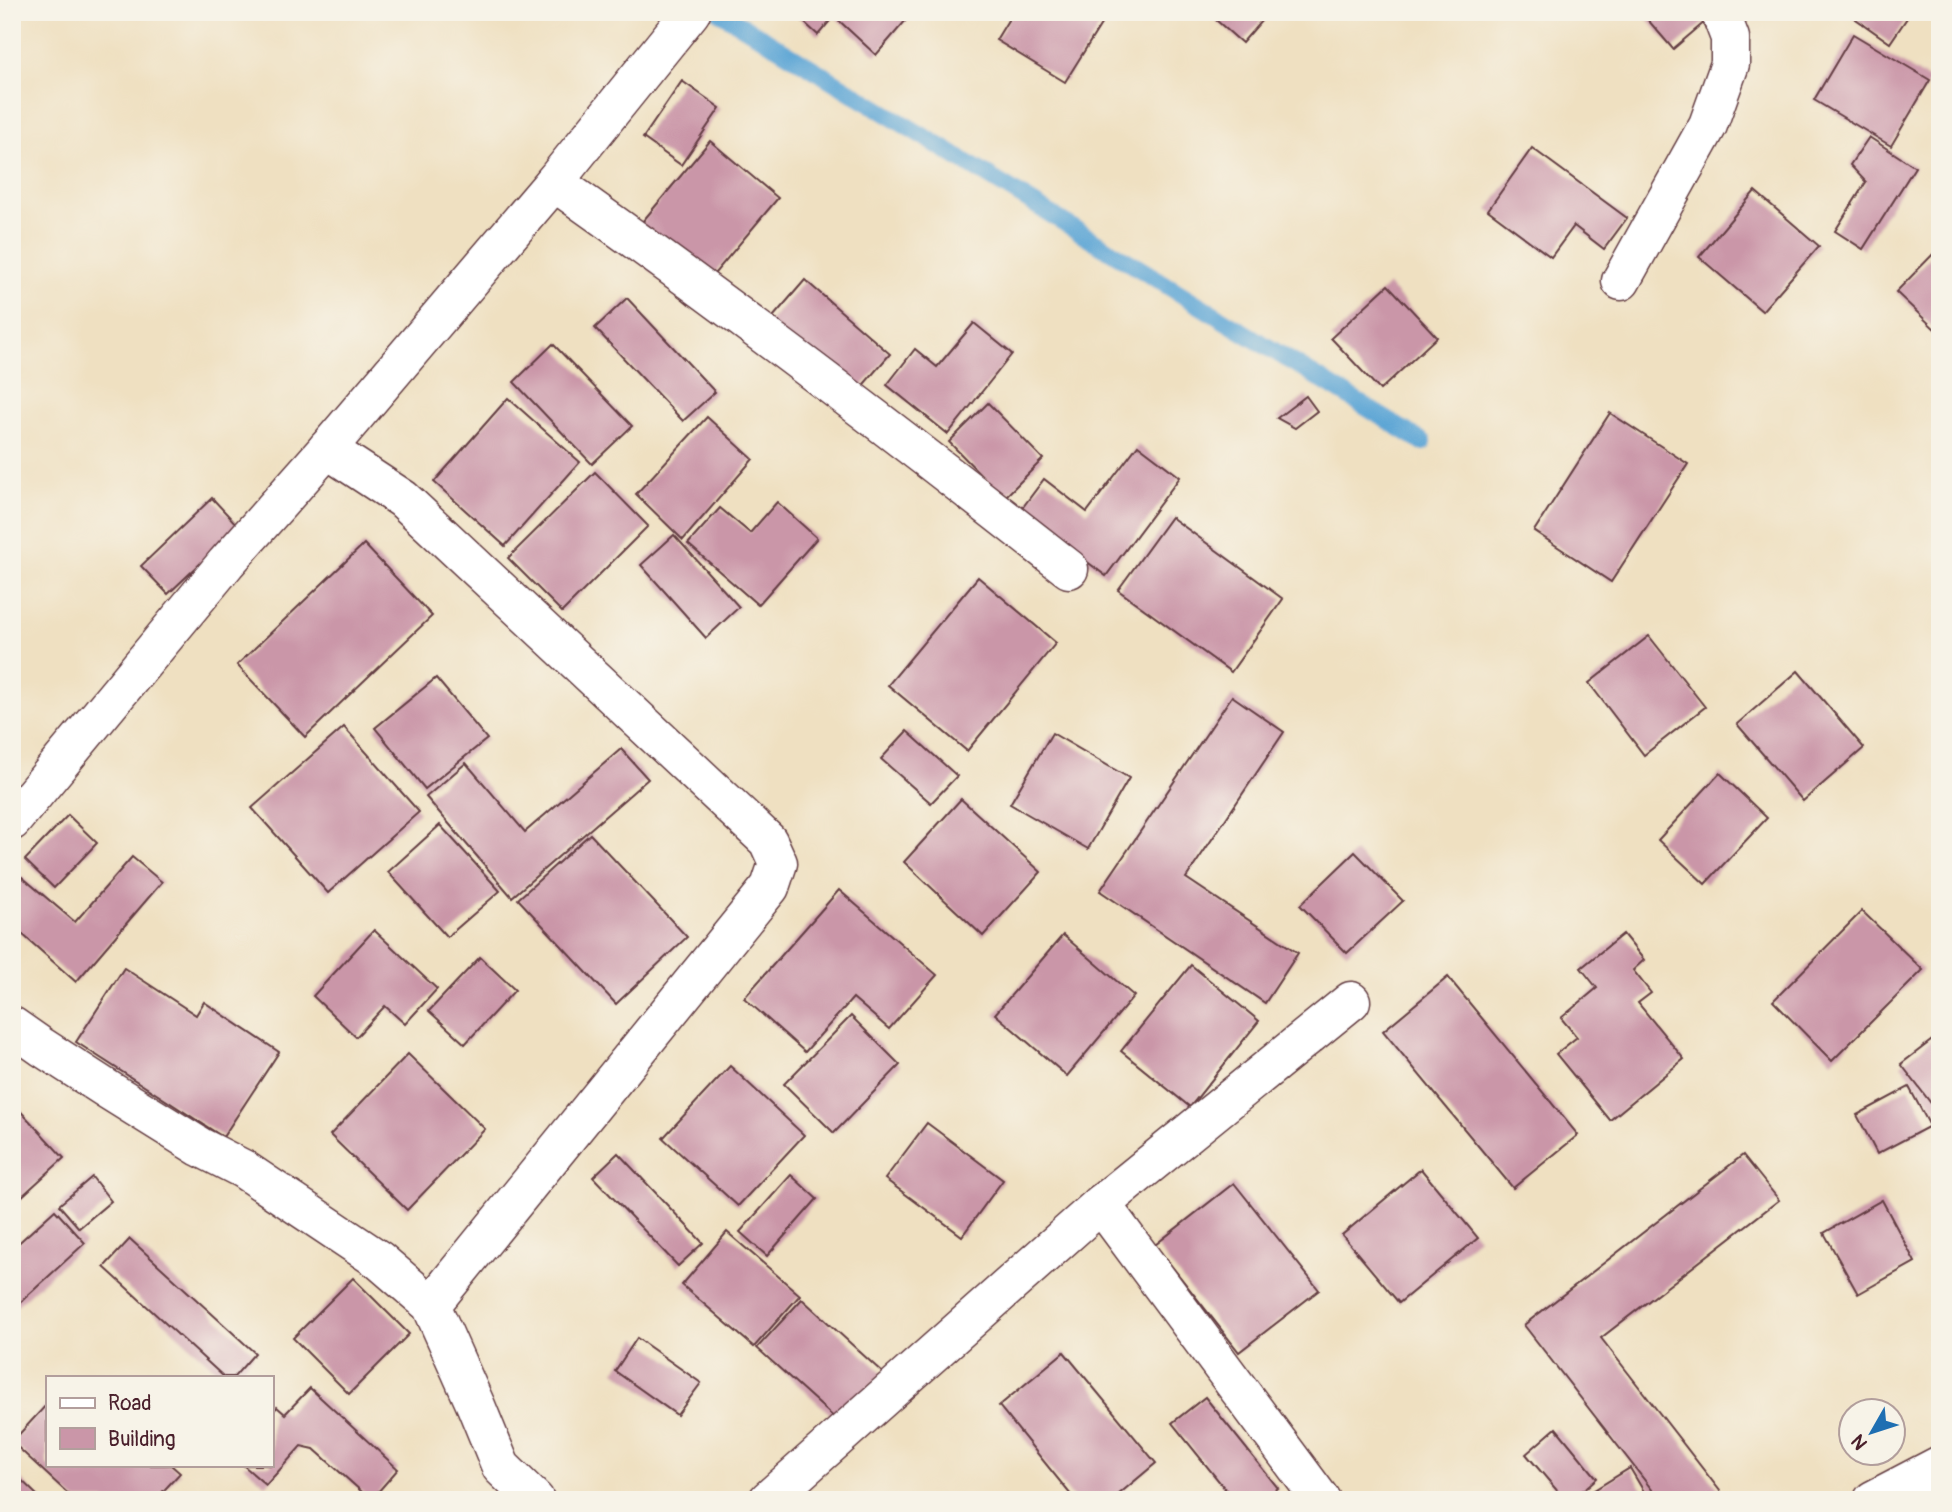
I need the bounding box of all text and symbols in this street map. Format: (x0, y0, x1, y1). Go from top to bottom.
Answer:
legend (46, 1376, 273, 1466)
text: Road (108, 1390, 152, 1417)
north arrow (1836, 1396, 1906, 1466)
text: Building (108, 1426, 175, 1453)
text: N (1846, 1429, 1873, 1455)

